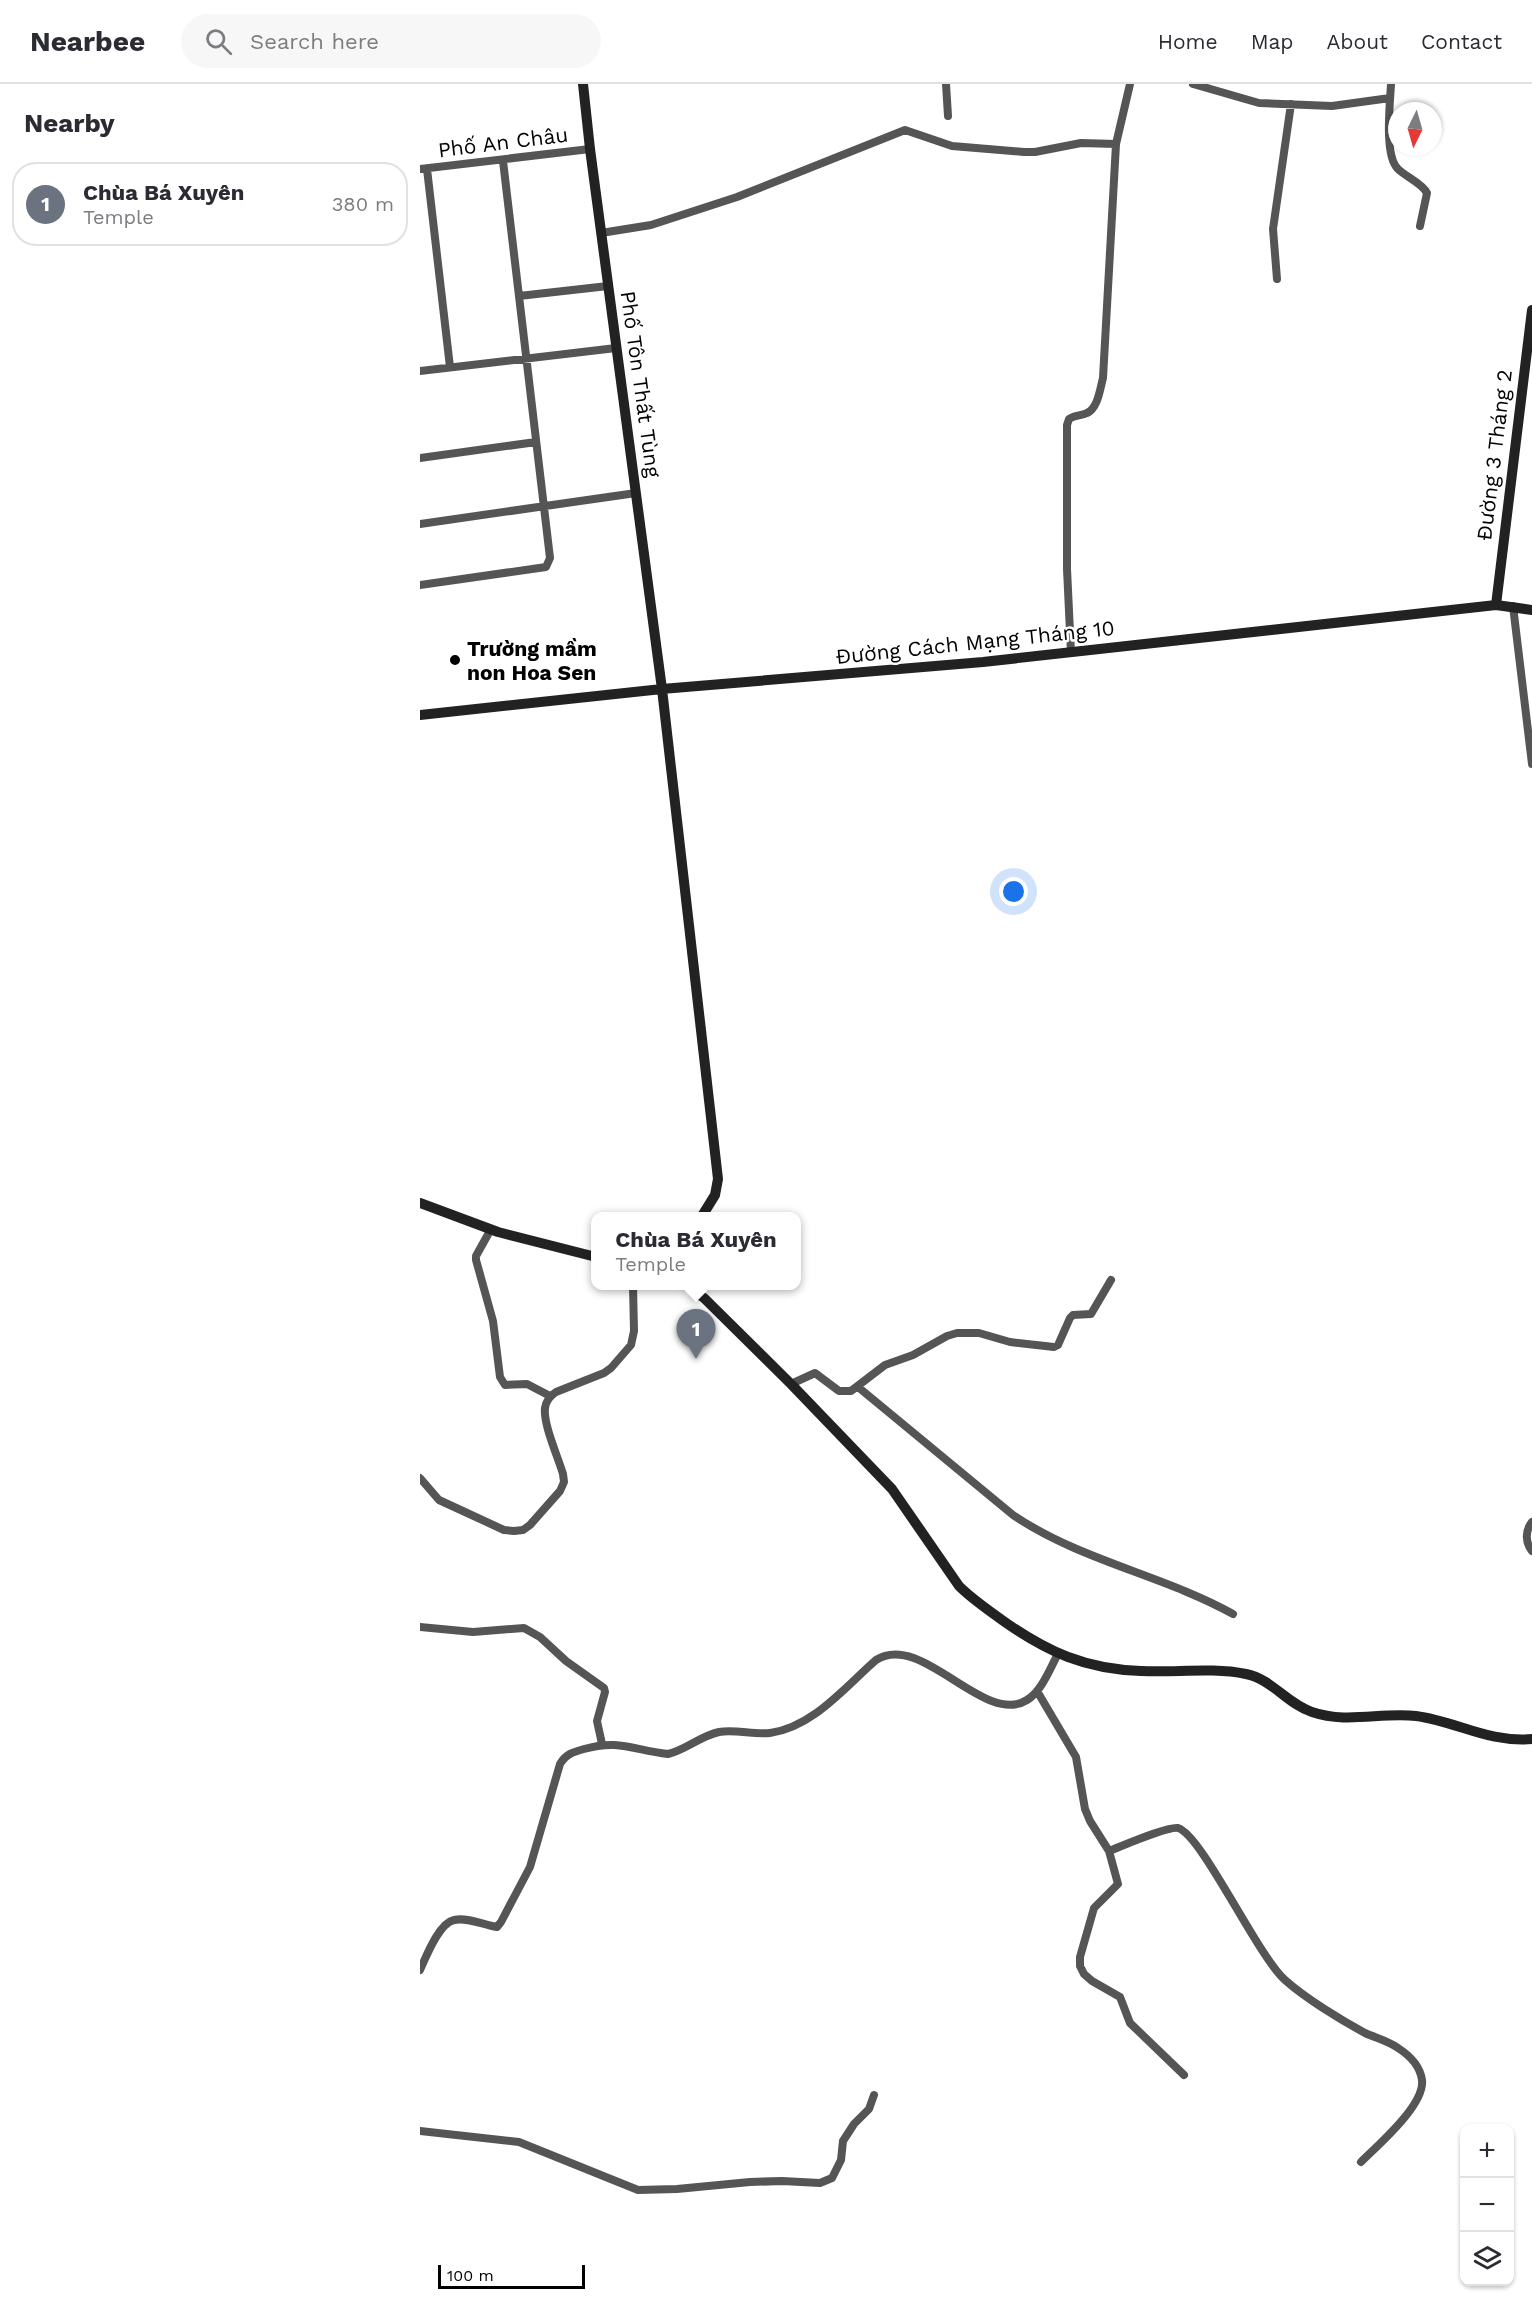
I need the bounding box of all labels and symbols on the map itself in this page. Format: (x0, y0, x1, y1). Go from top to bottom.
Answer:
north arrow (1388, 102, 1442, 156)
street label: Phố An Châu (436, 122, 570, 162)
street label: Phố Tôn Thất Tùng (616, 289, 667, 480)
street label: Đường 3 Tháng 2 (1471, 368, 1517, 542)
street label: Đường Cách Mạng Tháng 10 (834, 615, 1116, 669)
place label: Trường mầm non Hoa Sen (467, 636, 597, 685)
marker: Trường mầm non Hoa Sen (448, 653, 462, 667)
your location (999, 877, 1028, 906)
pin: 1 (676, 1310, 716, 1359)
scale bar (438, 2262, 585, 2290)

